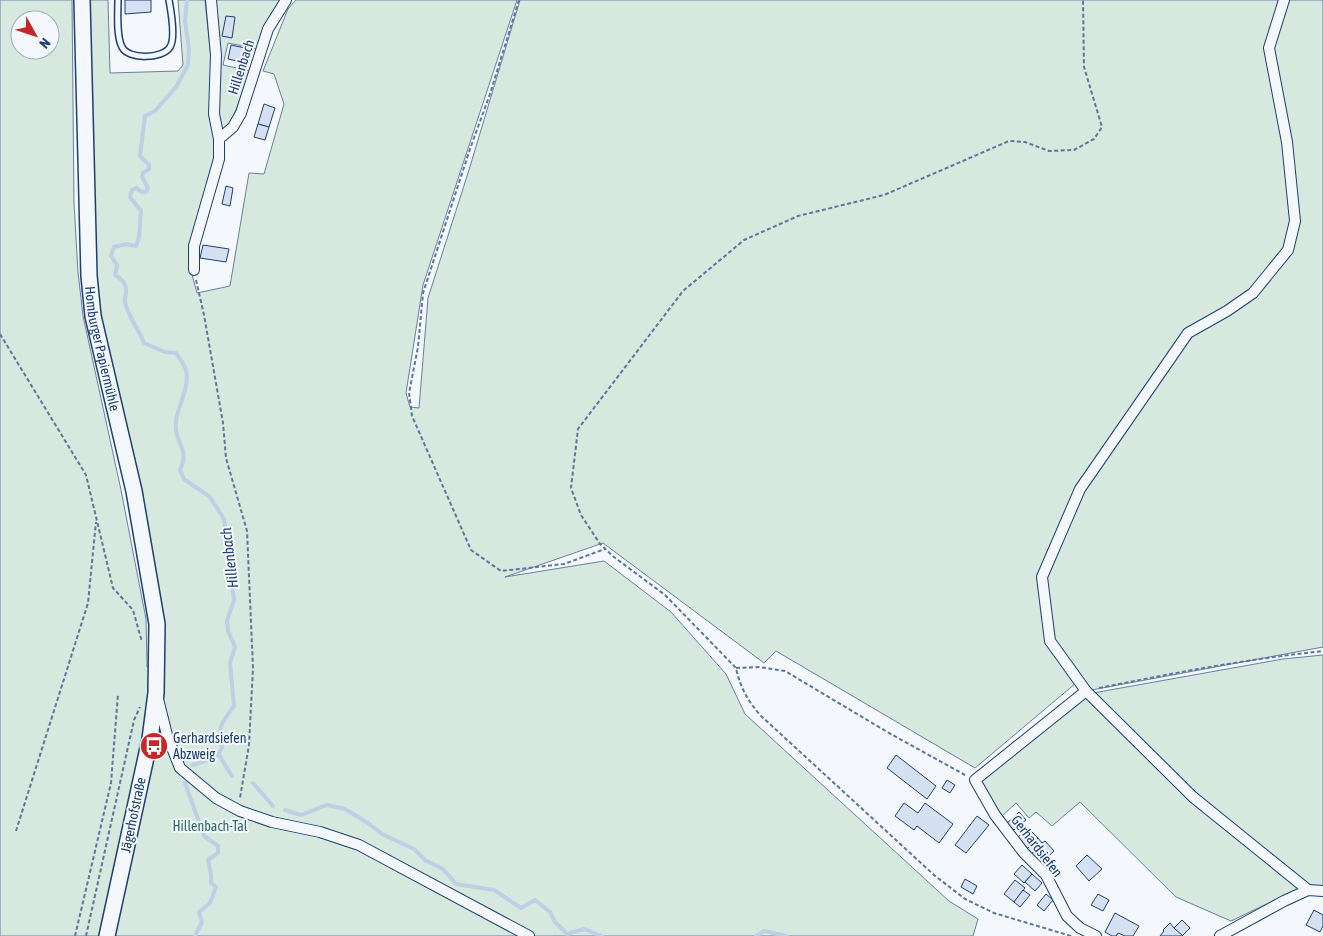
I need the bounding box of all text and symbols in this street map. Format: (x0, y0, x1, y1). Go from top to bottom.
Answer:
north arrow (10, 10, 60, 60)
text: N (36, 35, 54, 52)
street label: Hillenbach (225, 37, 257, 97)
street label: Homburger Papiermühle (82, 285, 123, 413)
water label: Hillenbach (217, 527, 241, 589)
place label: Gerhardsiefen Abzweig (173, 730, 247, 762)
bus stop icon: Gerhardsiefen Abzweig (139, 731, 169, 761)
street label: Jägerhofstraße (117, 776, 149, 854)
street label: Gerhardsiefen (1008, 812, 1066, 880)
park label: Hillenbach-Tal (172, 818, 248, 834)

